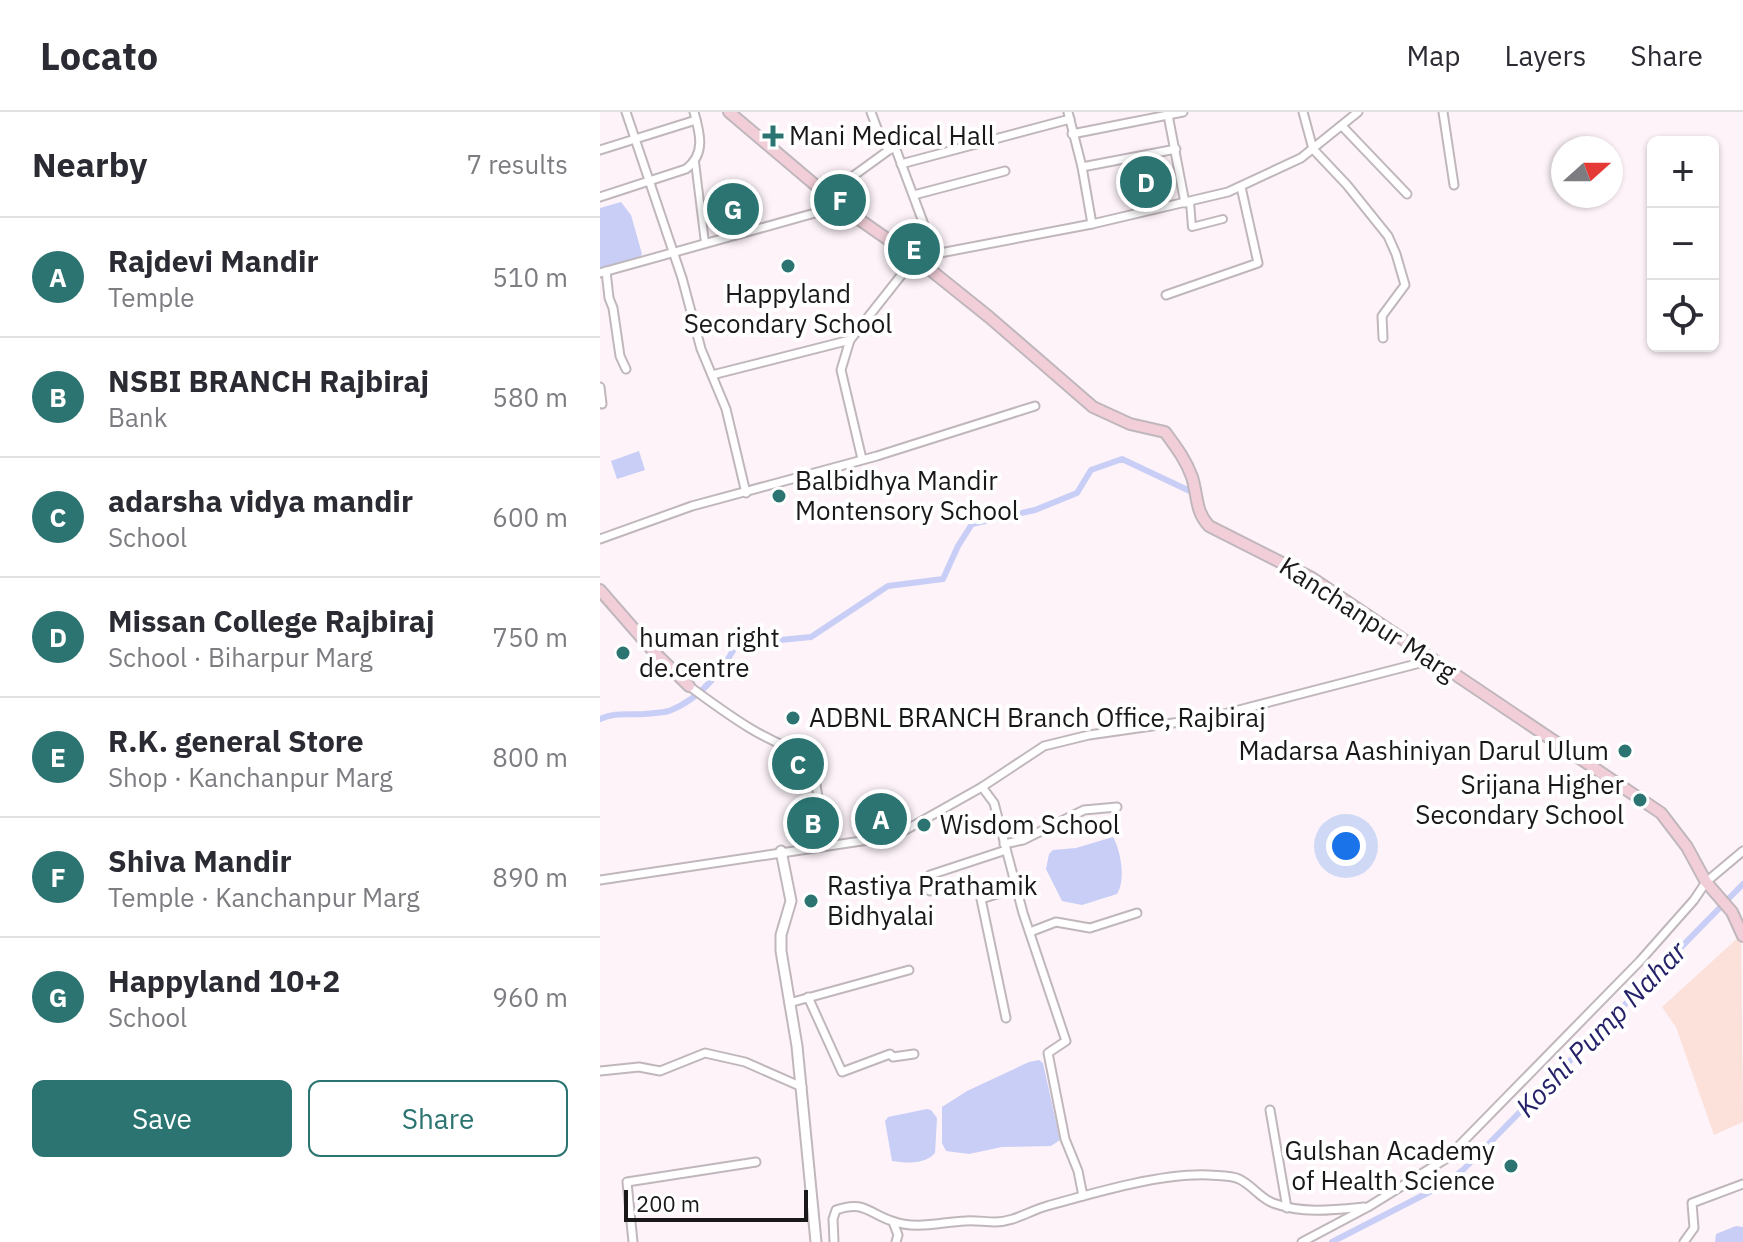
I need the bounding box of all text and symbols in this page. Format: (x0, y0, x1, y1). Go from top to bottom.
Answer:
text: Locato (40, 31, 158, 80)
text: Map (1406, 37, 1460, 74)
text: Layers (1504, 37, 1586, 74)
text: Share (1630, 37, 1703, 74)
place label: Mani Medical Hall (789, 118, 995, 152)
marker: Mani Medical Hall (764, 127, 782, 145)
north arrow (1551, 136, 1623, 208)
map controls (1647, 136, 1719, 352)
button: + (1647, 136, 1719, 208)
text: Nearby (32, 142, 147, 186)
text: 7 results (466, 147, 568, 181)
pin: D (1120, 152, 1172, 212)
pin: F (814, 170, 866, 230)
pin: G (707, 179, 759, 239)
button: − (1647, 208, 1719, 280)
pin: E (888, 219, 940, 279)
text: Rajdevi Mandir (108, 241, 319, 280)
marker: Happyland Secondary School (779, 257, 797, 275)
text: A (49, 260, 67, 294)
text: 510 m (492, 260, 568, 294)
place label: Happyland Secondary School (684, 276, 892, 340)
text: Temple (108, 280, 195, 314)
button: locate (1647, 280, 1719, 352)
text: NSBI BRANCH Rajbiraj (108, 361, 429, 400)
text: B (49, 380, 67, 414)
text: 580 m (492, 380, 568, 414)
text: Bank (108, 400, 167, 434)
place label: Balbidhya Mandir Montensory School (795, 463, 1019, 527)
text: adarsha vidya mandir (108, 481, 413, 520)
marker: Balbidhya Mandir Montensory School (770, 487, 788, 505)
text: C (50, 500, 66, 534)
text: 600 m (492, 500, 568, 534)
text: School (108, 520, 187, 554)
street label: Kanchanpur Marg (1274, 548, 1464, 688)
text: Missan College Rajbiraj (108, 601, 435, 640)
text: D (49, 620, 67, 654)
text: 750 m (492, 620, 568, 654)
place label: human right de.centre (639, 620, 780, 684)
text: School · Biharpur Marg (108, 640, 373, 674)
marker: human right de.centre (614, 644, 632, 662)
place label: ADBNL BRANCH Branch Office, Rajbiraj (809, 700, 1266, 734)
marker: ADBNL BRANCH Branch Office, Rajbiraj (784, 709, 802, 727)
text: R.K. general Store (108, 721, 364, 760)
place label: Madarsa Aashiniyan Darul Ulum (1239, 733, 1609, 767)
pin: C (772, 734, 824, 794)
text: E (50, 740, 66, 774)
text: 800 m (492, 740, 568, 774)
marker: Madarsa Aashiniyan Darul Ulum (1616, 742, 1634, 760)
text: Shop · Kanchanpur Marg (108, 760, 393, 794)
place label: Srijana Higher Secondary School (1415, 767, 1624, 831)
pin: A (855, 789, 907, 849)
marker: Srijana Higher Secondary School (1631, 791, 1649, 809)
pin: B (787, 793, 839, 853)
place label: Wisdom School (940, 807, 1120, 841)
marker: Wisdom School (915, 816, 933, 834)
your location (1326, 826, 1366, 866)
text: Shiva Mandir (108, 841, 292, 880)
text: F (50, 860, 66, 894)
text: 890 m (492, 860, 568, 894)
place label: Rastiya Prathamik Bidhyalai (827, 868, 1038, 932)
text: Temple · Kanchanpur Marg (108, 880, 420, 914)
marker: Rastiya Prathamik Bidhyalai (802, 892, 820, 910)
water label: Koshi Pump Nahar (1507, 932, 1695, 1125)
text: Happyland 10+2 (108, 961, 340, 1000)
text: G (49, 980, 67, 1014)
text: 960 m (492, 980, 568, 1014)
text: School (108, 1000, 187, 1034)
button: Save (32, 1080, 292, 1157)
button: Share (308, 1080, 568, 1157)
place label: Gulshan Academy of Health Science (1284, 1133, 1495, 1197)
marker: Gulshan Academy of Health Science (1502, 1157, 1520, 1175)
scale bar (624, 1186, 808, 1222)
text: 200 m (636, 1189, 700, 1218)

